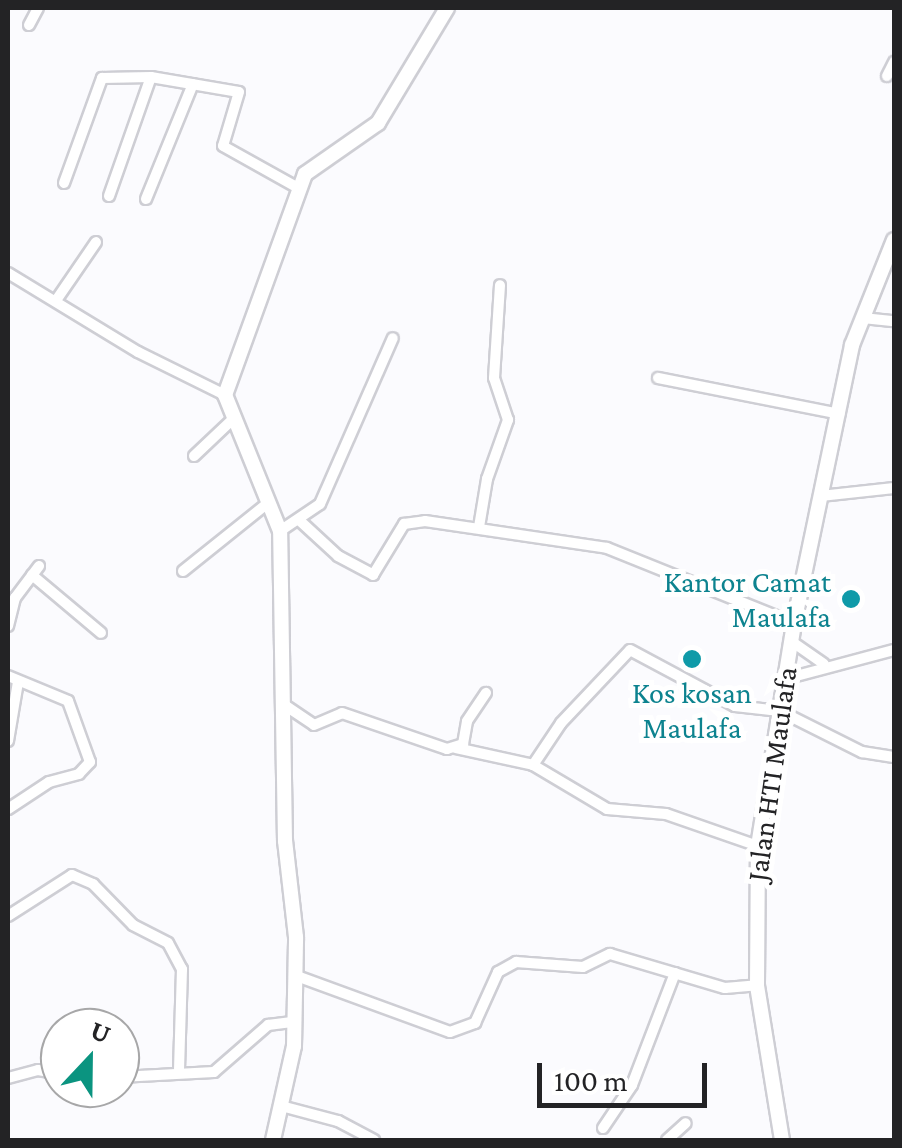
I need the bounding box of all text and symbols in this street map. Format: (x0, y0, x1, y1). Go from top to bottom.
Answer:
place label: Kantor Camat Maulafa (664, 564, 831, 634)
marker: Kantor Camat Maulafa (840, 588, 862, 610)
marker: Kos kosan Maulafa (681, 648, 703, 670)
street label: Jalan HTI Maulafa (739, 664, 805, 884)
place label: Kos kosan Maulafa (632, 675, 752, 746)
north arrow (40, 1008, 140, 1108)
text: U (86, 1014, 115, 1050)
scale bar (542, 1043, 712, 1105)
text: 100 m (554, 1064, 628, 1097)

